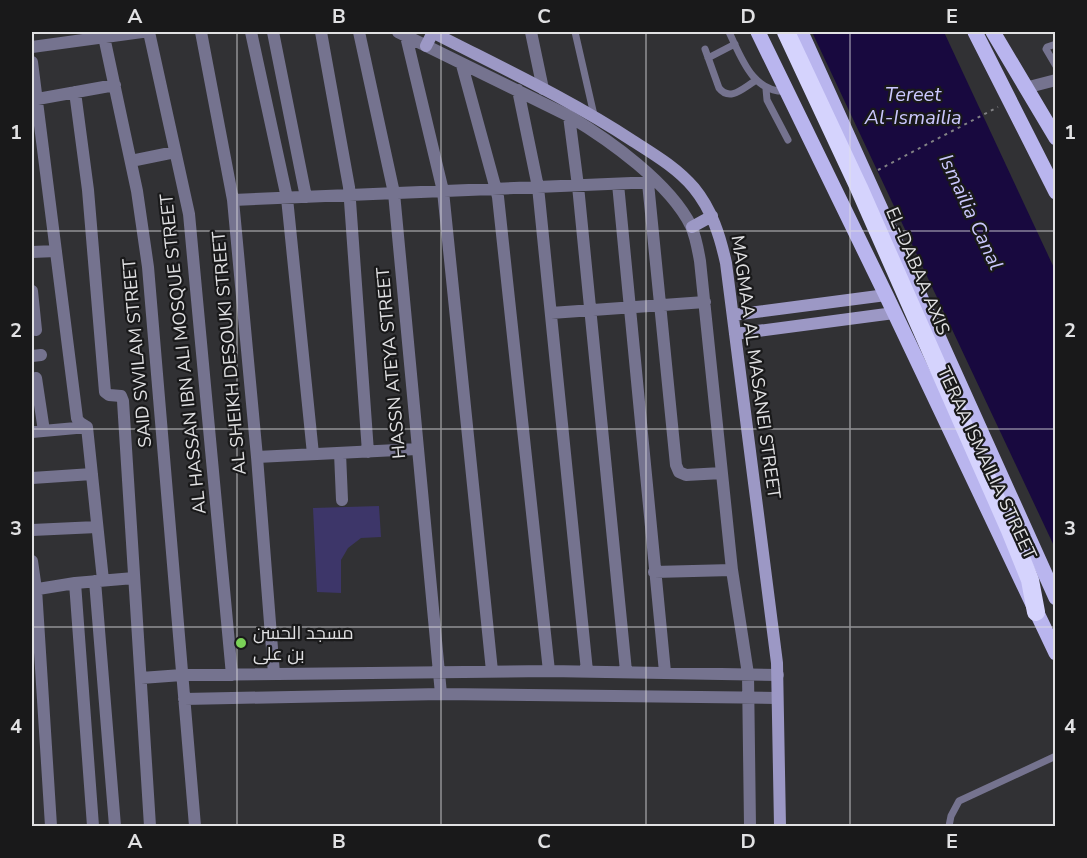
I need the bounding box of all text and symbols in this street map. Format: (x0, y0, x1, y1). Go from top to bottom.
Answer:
text: A (128, 3, 143, 30)
text: B (332, 3, 346, 30)
text: C (537, 3, 551, 30)
text: D (740, 3, 756, 30)
text: E (946, 3, 958, 30)
water label: Tereet Al-Ismailia (863, 81, 962, 131)
text: 1 (10, 119, 22, 146)
text: 1 (1064, 119, 1076, 146)
water label: Ismaïlia Canal (932, 150, 1010, 274)
street label: AL HASSAN IBN ALI MOSQUE STREET (154, 193, 212, 515)
street label: EL-DABAA AXIS (880, 203, 956, 339)
street label: AL SHEIKH DESOUKI STREET (206, 230, 252, 476)
street label: MAGMAA AL MASANEI STREET (726, 234, 786, 501)
street label: SAID SWILAM STREET (117, 257, 157, 449)
street label: HASSN ATEYA STREET (371, 266, 411, 460)
text: 2 (10, 317, 22, 344)
text: 2 (1064, 317, 1076, 344)
street label: TERAA ISMAILIA STREET (932, 363, 1042, 563)
text: 3 (10, 515, 22, 542)
text: 3 (1064, 515, 1076, 542)
place label: مسجد الحسن بن على (253, 621, 354, 666)
marker: مسجد الحسن بن على (234, 636, 248, 650)
text: 4 (10, 713, 22, 740)
text: 4 (1064, 713, 1076, 740)
text: A (128, 828, 143, 855)
text: B (332, 828, 346, 855)
text: C (537, 828, 551, 855)
text: D (740, 828, 756, 855)
text: E (946, 828, 958, 855)

